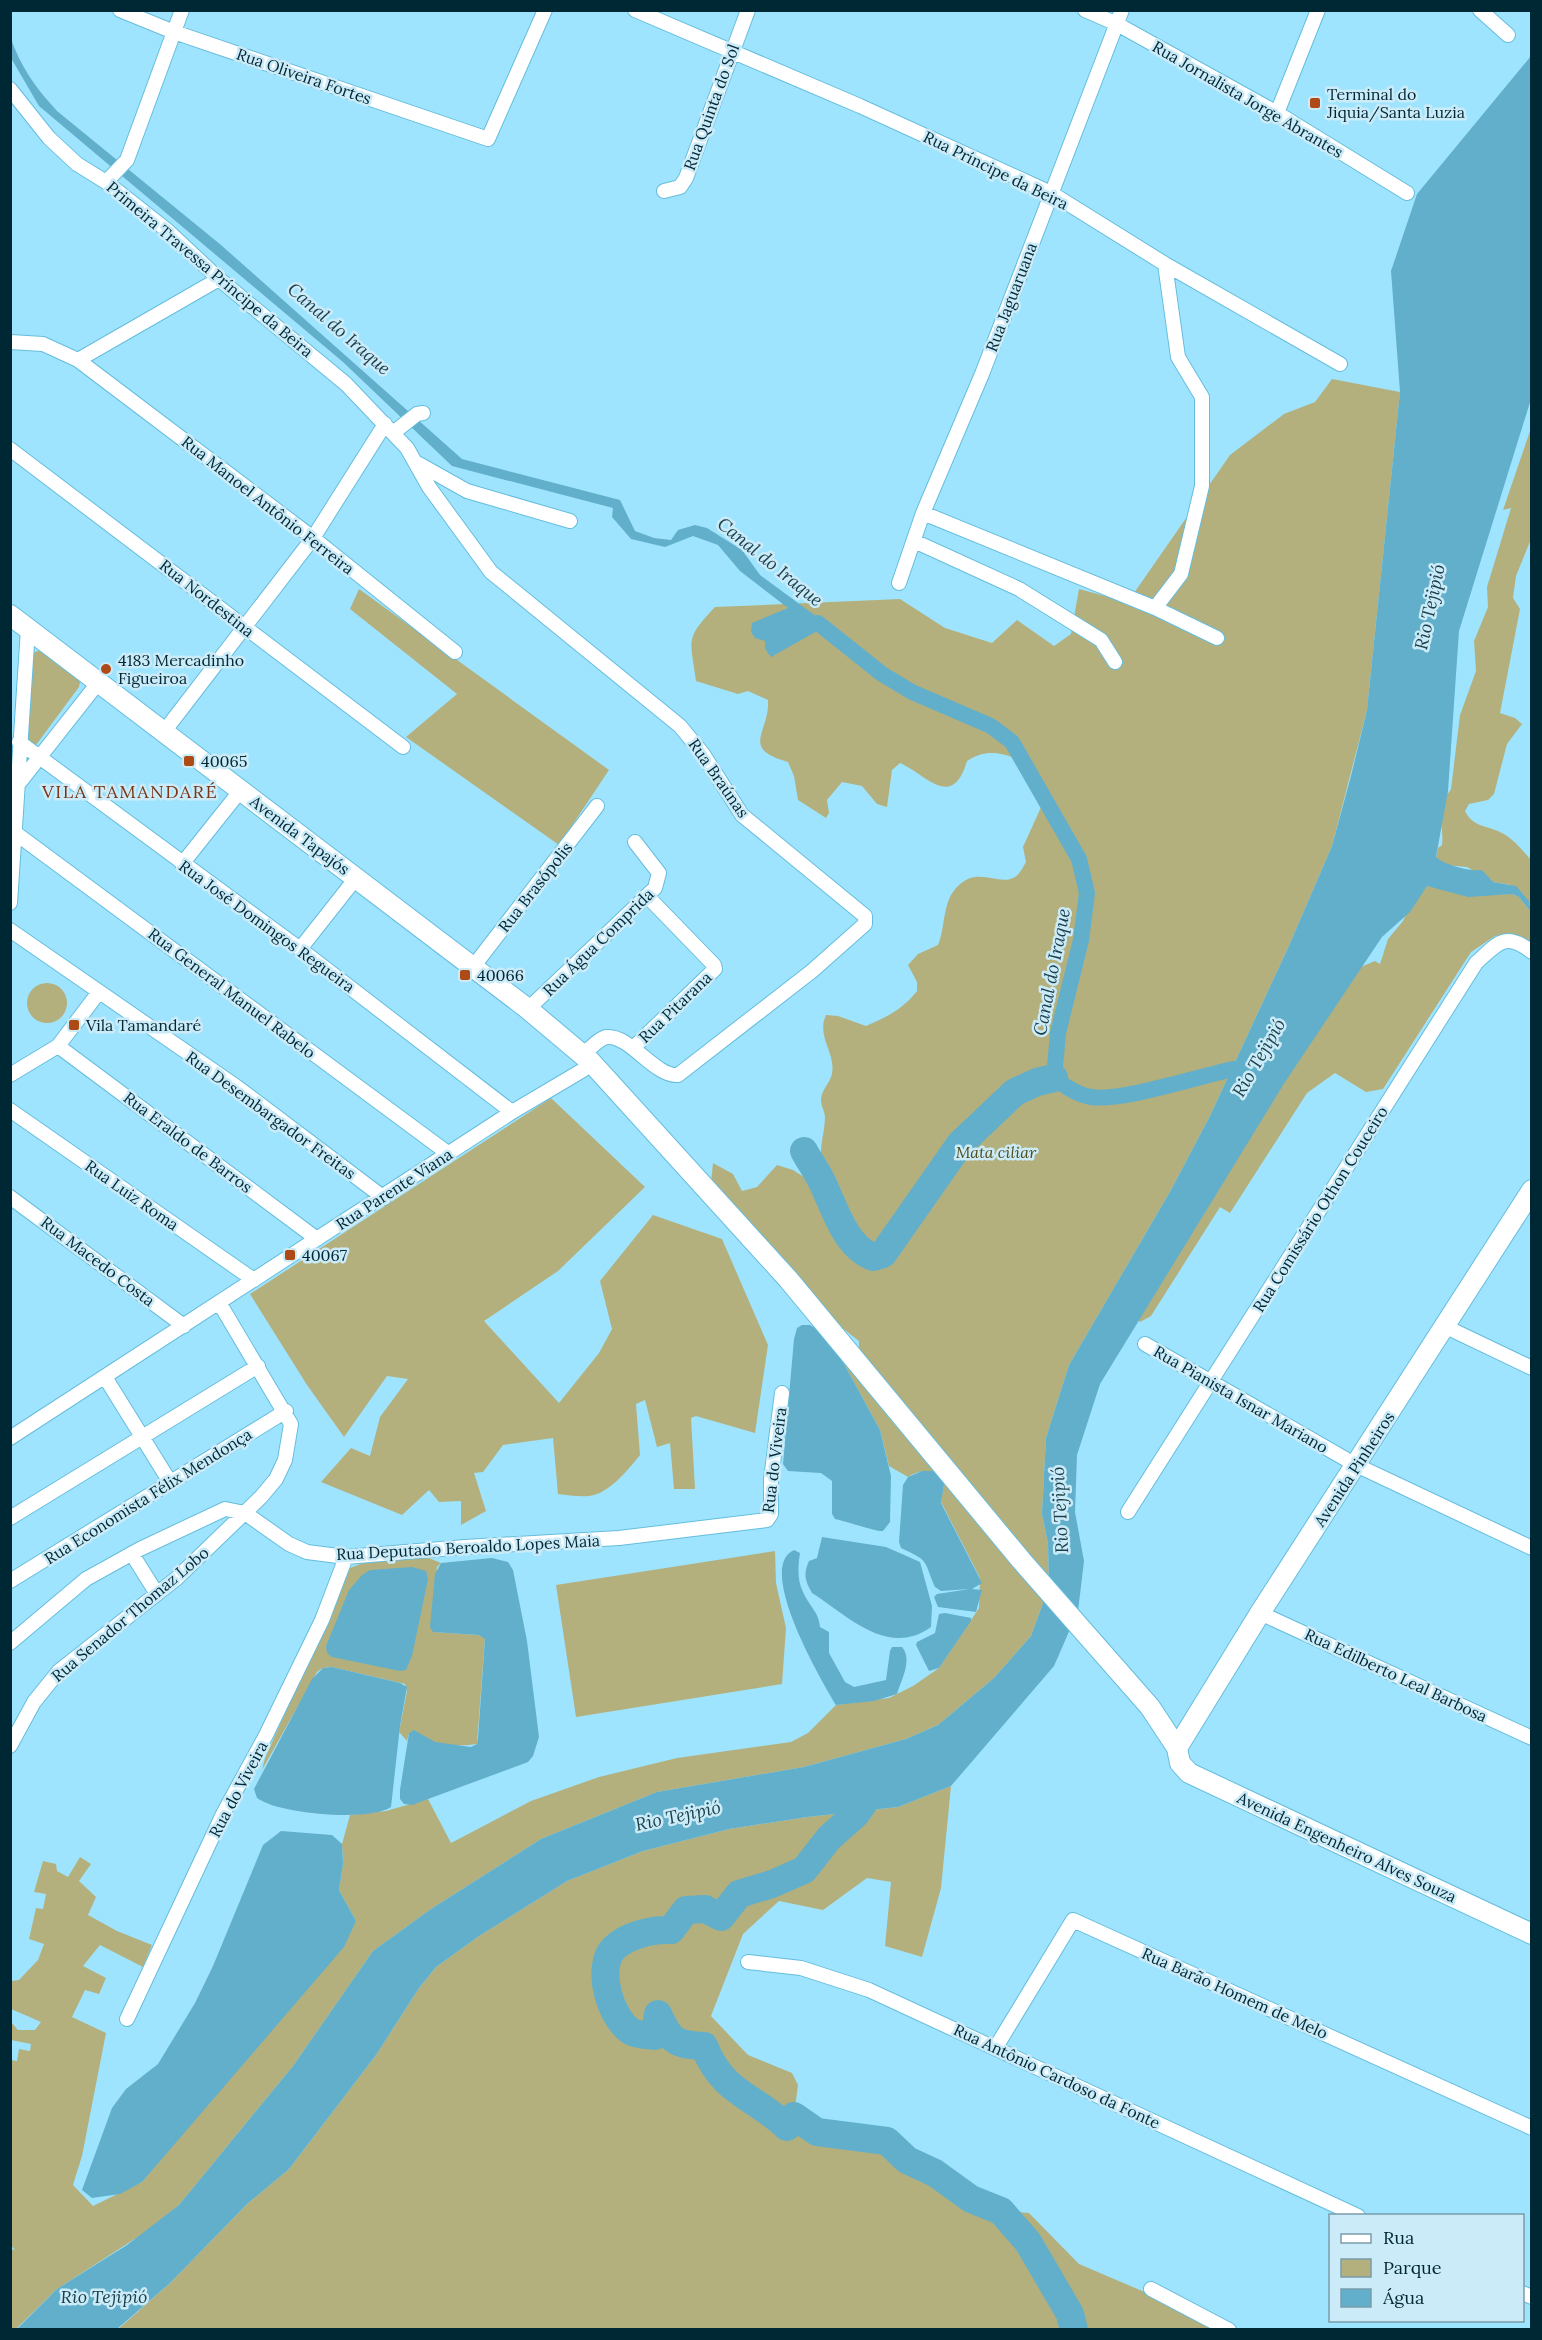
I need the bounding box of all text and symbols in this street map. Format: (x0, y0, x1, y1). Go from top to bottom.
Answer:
street label: Rua Jornalista Jorge Abrantes (1149, 36, 1347, 162)
street label: Rua Quinta do Sol (679, 41, 743, 173)
street label: Rua Oliveira Fortes (234, 44, 374, 108)
place label: Terminal do Jiquia/Santa Luzia (1326, 84, 1465, 123)
marker: Terminal do Jiquia/Santa Luzia (1308, 96, 1322, 110)
street label: Rua Príncipe da Beira (920, 126, 1072, 214)
street label: Primeira Travessa Príncipe da Beira (103, 177, 317, 361)
street label: Rua Jaguaruana (981, 240, 1041, 354)
water label: Canal do Iraque (283, 278, 396, 380)
street label: Rua Manoel Antônio Ferreira (178, 431, 358, 579)
water label: Canal do Iraque (713, 512, 828, 611)
street label: Rua Nordestina (156, 555, 258, 641)
water label: Rio Tejipió (1409, 562, 1450, 652)
place label: 4183 Mercadinho Figueiroa (118, 650, 244, 688)
marker: 4183 Mercadinho Figueiroa (99, 662, 113, 676)
street label: Rua Braúnas (684, 735, 754, 821)
place label: 40065 (201, 751, 248, 771)
marker: 40065 (182, 754, 196, 768)
district label: VILA TAMANDARÉ (41, 780, 218, 803)
street label: Avenida Tapajós (245, 790, 354, 879)
street label: Rua Brasópolis (494, 838, 576, 936)
street label: Rua José Domingos Regueira (175, 855, 359, 997)
street label: Rua Água Comprida (538, 884, 658, 1000)
water label: Canal do Iraque (1028, 906, 1075, 1038)
street label: Rua General Manuel Rabelo (144, 924, 320, 1062)
place label: 40066 (477, 965, 524, 985)
street label: Rua Pitarana (634, 967, 716, 1047)
marker: 40066 (458, 968, 472, 982)
water label: Rio Tejipió (1227, 1014, 1290, 1101)
place label: Vila Tamandaré (85, 1015, 202, 1035)
marker: Vila Tamandaré (67, 1018, 81, 1032)
street label: Rua Desembargador Freitas (182, 1047, 360, 1183)
street label: Rua Eraldo de Barros (120, 1087, 256, 1197)
street label: Rua Comissário Othon Couceiro (1248, 1102, 1392, 1316)
park label: Mata ciliar (956, 1142, 1037, 1162)
street label: Rua Parente Viana (332, 1144, 456, 1234)
street label: Rua Luiz Roma (81, 1155, 183, 1235)
street label: Rua Macedo Costa (37, 1212, 159, 1310)
place label: 40067 (302, 1245, 348, 1265)
marker: 40067 (283, 1248, 297, 1262)
street label: Rua Pianista Isnar Mariano (1150, 1341, 1332, 1457)
street label: Rua do Viveira (758, 1406, 790, 1514)
street label: Avenida Pinheiros (1309, 1408, 1399, 1531)
street label: Rua Economista Félix Mendonça (41, 1424, 255, 1568)
water label: Rio Tejipió (1046, 1466, 1073, 1554)
street label: Rua Deputado Beroaldo Lopes Maia (336, 1530, 600, 1564)
street label: Rua Senador Thomaz Lobo (47, 1542, 213, 1686)
street label: Rua Edilberto Leal Barbosa (1301, 1624, 1491, 1726)
street label: Rua do Viveira (204, 1737, 272, 1841)
street label: Avenida Engenheiro Alves Souza (1233, 1787, 1460, 1907)
water label: Rio Tejipió (633, 1795, 723, 1836)
street label: Rua Barão Homem de Melo (1139, 1943, 1331, 2043)
street label: Rua Antônio Cardoso da Fonte (951, 2019, 1164, 2133)
legend (1329, 2214, 1524, 2322)
text: Rua (1383, 2226, 1414, 2249)
text: Parque (1383, 2256, 1442, 2279)
water label: Rio Tejipió (61, 2285, 147, 2308)
text: Água (1382, 2286, 1424, 2309)

